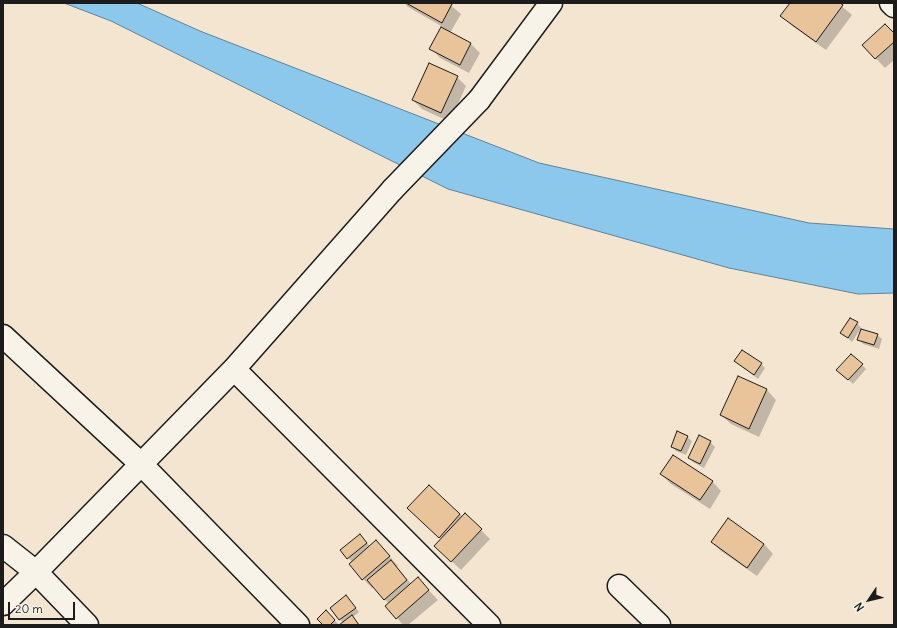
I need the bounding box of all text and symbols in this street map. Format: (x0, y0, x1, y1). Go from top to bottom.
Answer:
north arrow (849, 580, 889, 620)
scale bar (10, 594, 77, 620)
text: N (851, 600, 867, 614)
text: 20 m (15, 601, 43, 616)

